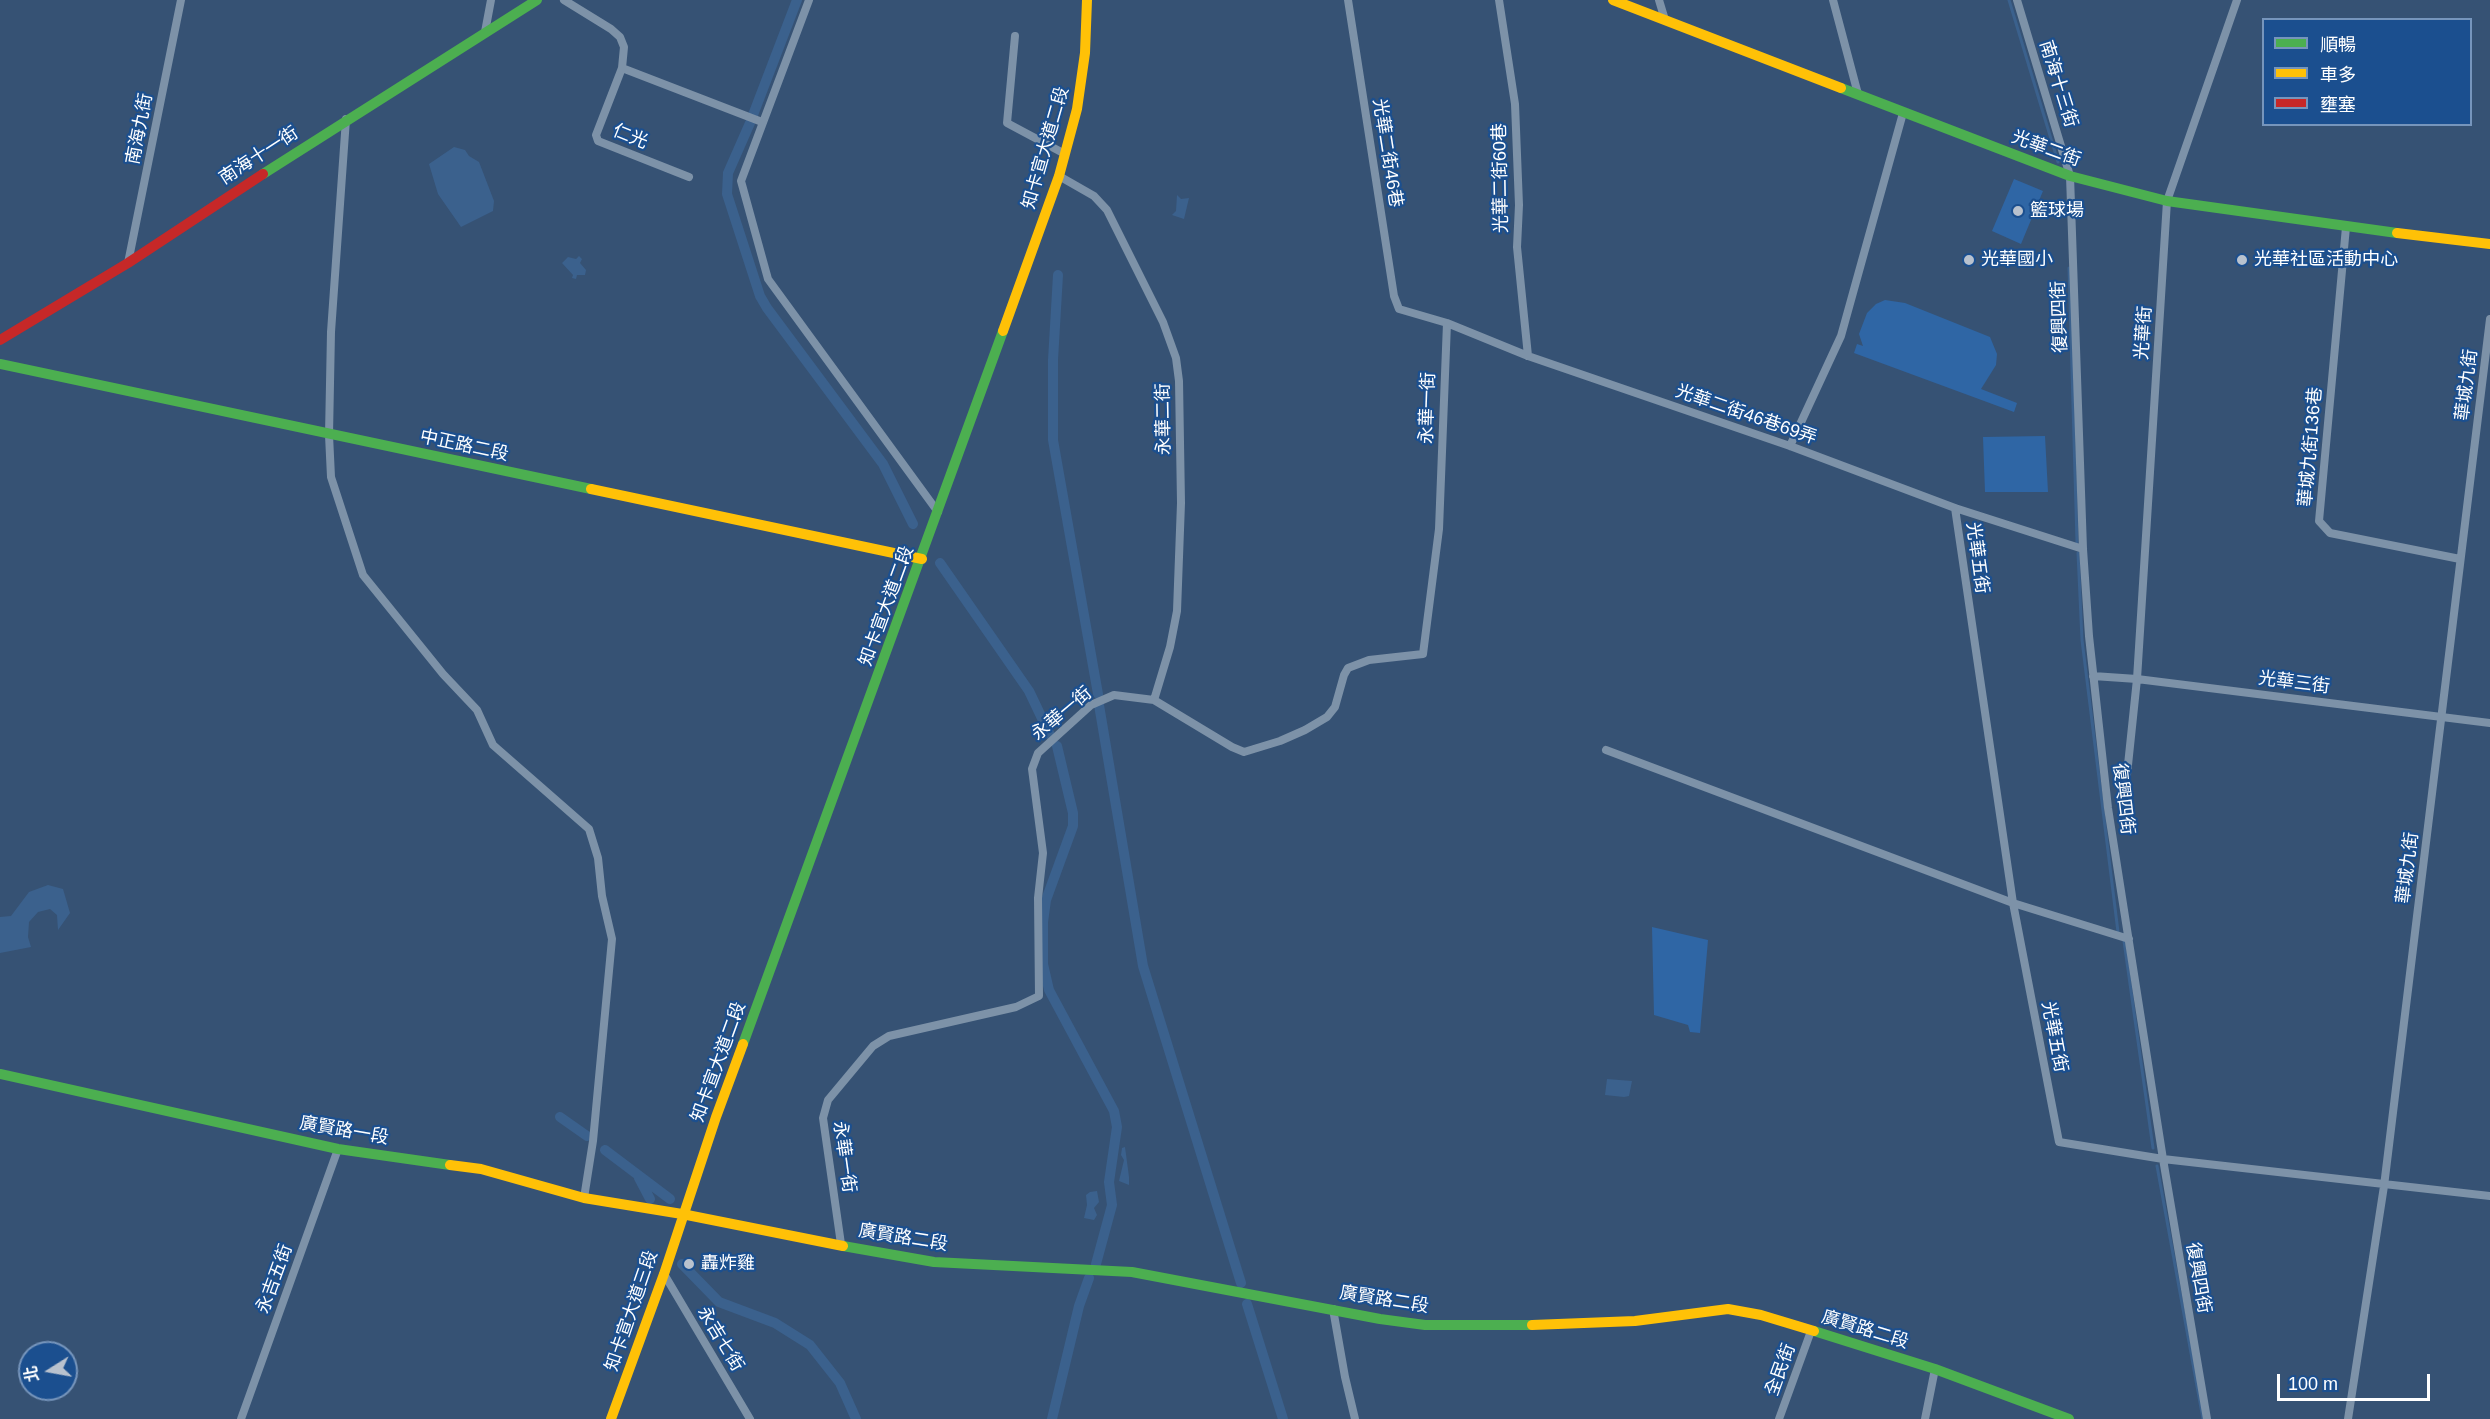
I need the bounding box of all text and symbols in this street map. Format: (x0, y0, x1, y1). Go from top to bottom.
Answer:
legend (2262, 18, 2472, 126)
text: 順暢 (2320, 35, 2356, 55)
street label: 南海十三街 (2035, 38, 2081, 130)
text: 車多 (2320, 65, 2356, 85)
street label: 知卡宣大道二段 (1018, 84, 1074, 212)
street label: 南海九街 (123, 92, 157, 166)
text: 壅塞 (2320, 95, 2356, 115)
street label: 光華二街46巷 (1368, 97, 1406, 209)
street label: 仁光 (609, 120, 651, 154)
street label: 南海十一街 (215, 122, 303, 190)
street label: 光華二街60巷 (1489, 123, 1513, 233)
street label: 光華二街 (2008, 127, 2084, 171)
place label: 籃球場 (2030, 200, 2084, 222)
marker: 籃球場 (2011, 204, 2025, 218)
place label: 光華國小 (1981, 249, 2053, 271)
place label: 光華社區活動中心 (2254, 249, 2398, 271)
marker: 光華國小 (1962, 253, 1976, 267)
marker: 光華社區活動中心 (2235, 253, 2249, 267)
street label: 復興四街 (2048, 281, 2072, 353)
street label: 光華街 (2131, 305, 2157, 361)
street label: 華城九街 (2452, 348, 2482, 422)
street label: 永華一街 (1416, 372, 1440, 444)
street label: 光華二街46巷69弄 (1672, 381, 1820, 449)
street label: 永華二街 (1153, 383, 1175, 455)
street label: 華城九街136巷 (2295, 386, 2327, 508)
street label: 中正路二段 (418, 426, 510, 466)
street label: 光華五街 (1961, 521, 1993, 595)
street label: 知卡宣大道二段 (855, 543, 919, 669)
street label: 光華三街 (2257, 668, 2331, 698)
street label: 永華一街 (1027, 683, 1097, 745)
street label: 復興四街 (2108, 762, 2138, 836)
street label: 華城九街 (2393, 831, 2423, 905)
street label: 知卡宣大道二段 (687, 999, 751, 1125)
street label: 光華五街 (2037, 1000, 2071, 1074)
street label: 廣賢路一段 (298, 1113, 390, 1149)
street label: 永華一街 (828, 1120, 860, 1194)
street label: 廣賢路二段 (857, 1220, 949, 1256)
street label: 永吉五街 (253, 1241, 297, 1317)
street label: 復興四街 (2181, 1241, 2215, 1315)
street label: 知卡宣大道三段 (601, 1248, 663, 1374)
place label: 轟炸雞 (701, 1253, 755, 1275)
marker: 轟炸雞 (682, 1257, 696, 1271)
street label: 廣賢路二段 (1338, 1282, 1430, 1318)
street label: 永吉七街 (692, 1303, 748, 1375)
street label: 廣賢路二段 (1819, 1307, 1911, 1353)
north arrow (18, 1341, 78, 1401)
street label: 全民街 (1762, 1341, 1800, 1399)
scale bar (2280, 1362, 2433, 1400)
text: 北 (22, 1365, 42, 1384)
text: 100 m (2288, 1374, 2338, 1394)

